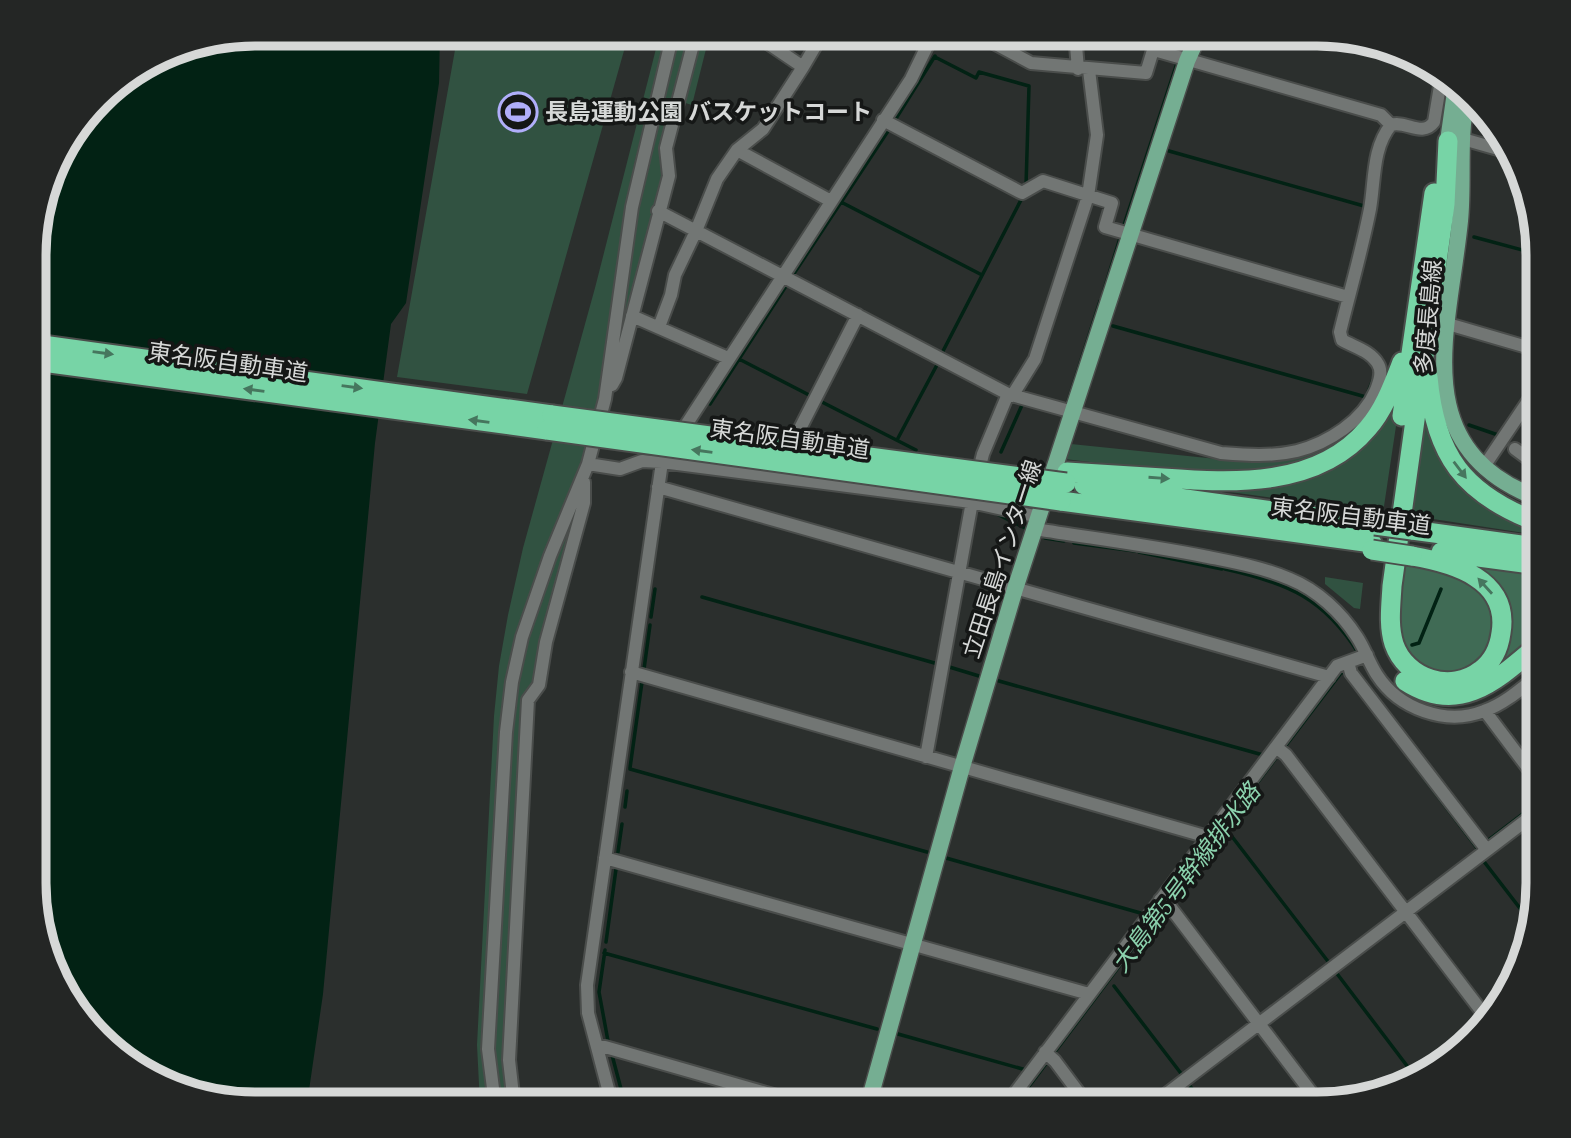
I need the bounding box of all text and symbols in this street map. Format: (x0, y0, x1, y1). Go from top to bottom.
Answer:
sports icon: 長島運動公園 バスケットコート (497, 91, 539, 133)
place label: 長島運動公園 バスケットコート (545, 96, 872, 128)
street label: 多度長島線 (1407, 258, 1449, 376)
street label: 東名阪自動車道 (146, 335, 310, 389)
one-way arrow (92, 347, 114, 358)
one-way arrow (342, 382, 364, 393)
one-way arrow (243, 385, 265, 396)
street label: 東名阪自動車道 (708, 412, 872, 466)
one-way arrow (468, 415, 490, 426)
one-way arrow (691, 446, 713, 457)
street label: 立田長島インター線 (955, 456, 1049, 662)
one-way arrow (1453, 461, 1467, 480)
one-way arrow (1149, 473, 1171, 484)
street label: 東名阪自動車道 (1269, 490, 1433, 542)
one-way arrow (1477, 577, 1493, 595)
water label: 大島第5号幹線排水路 (1104, 775, 1269, 979)

